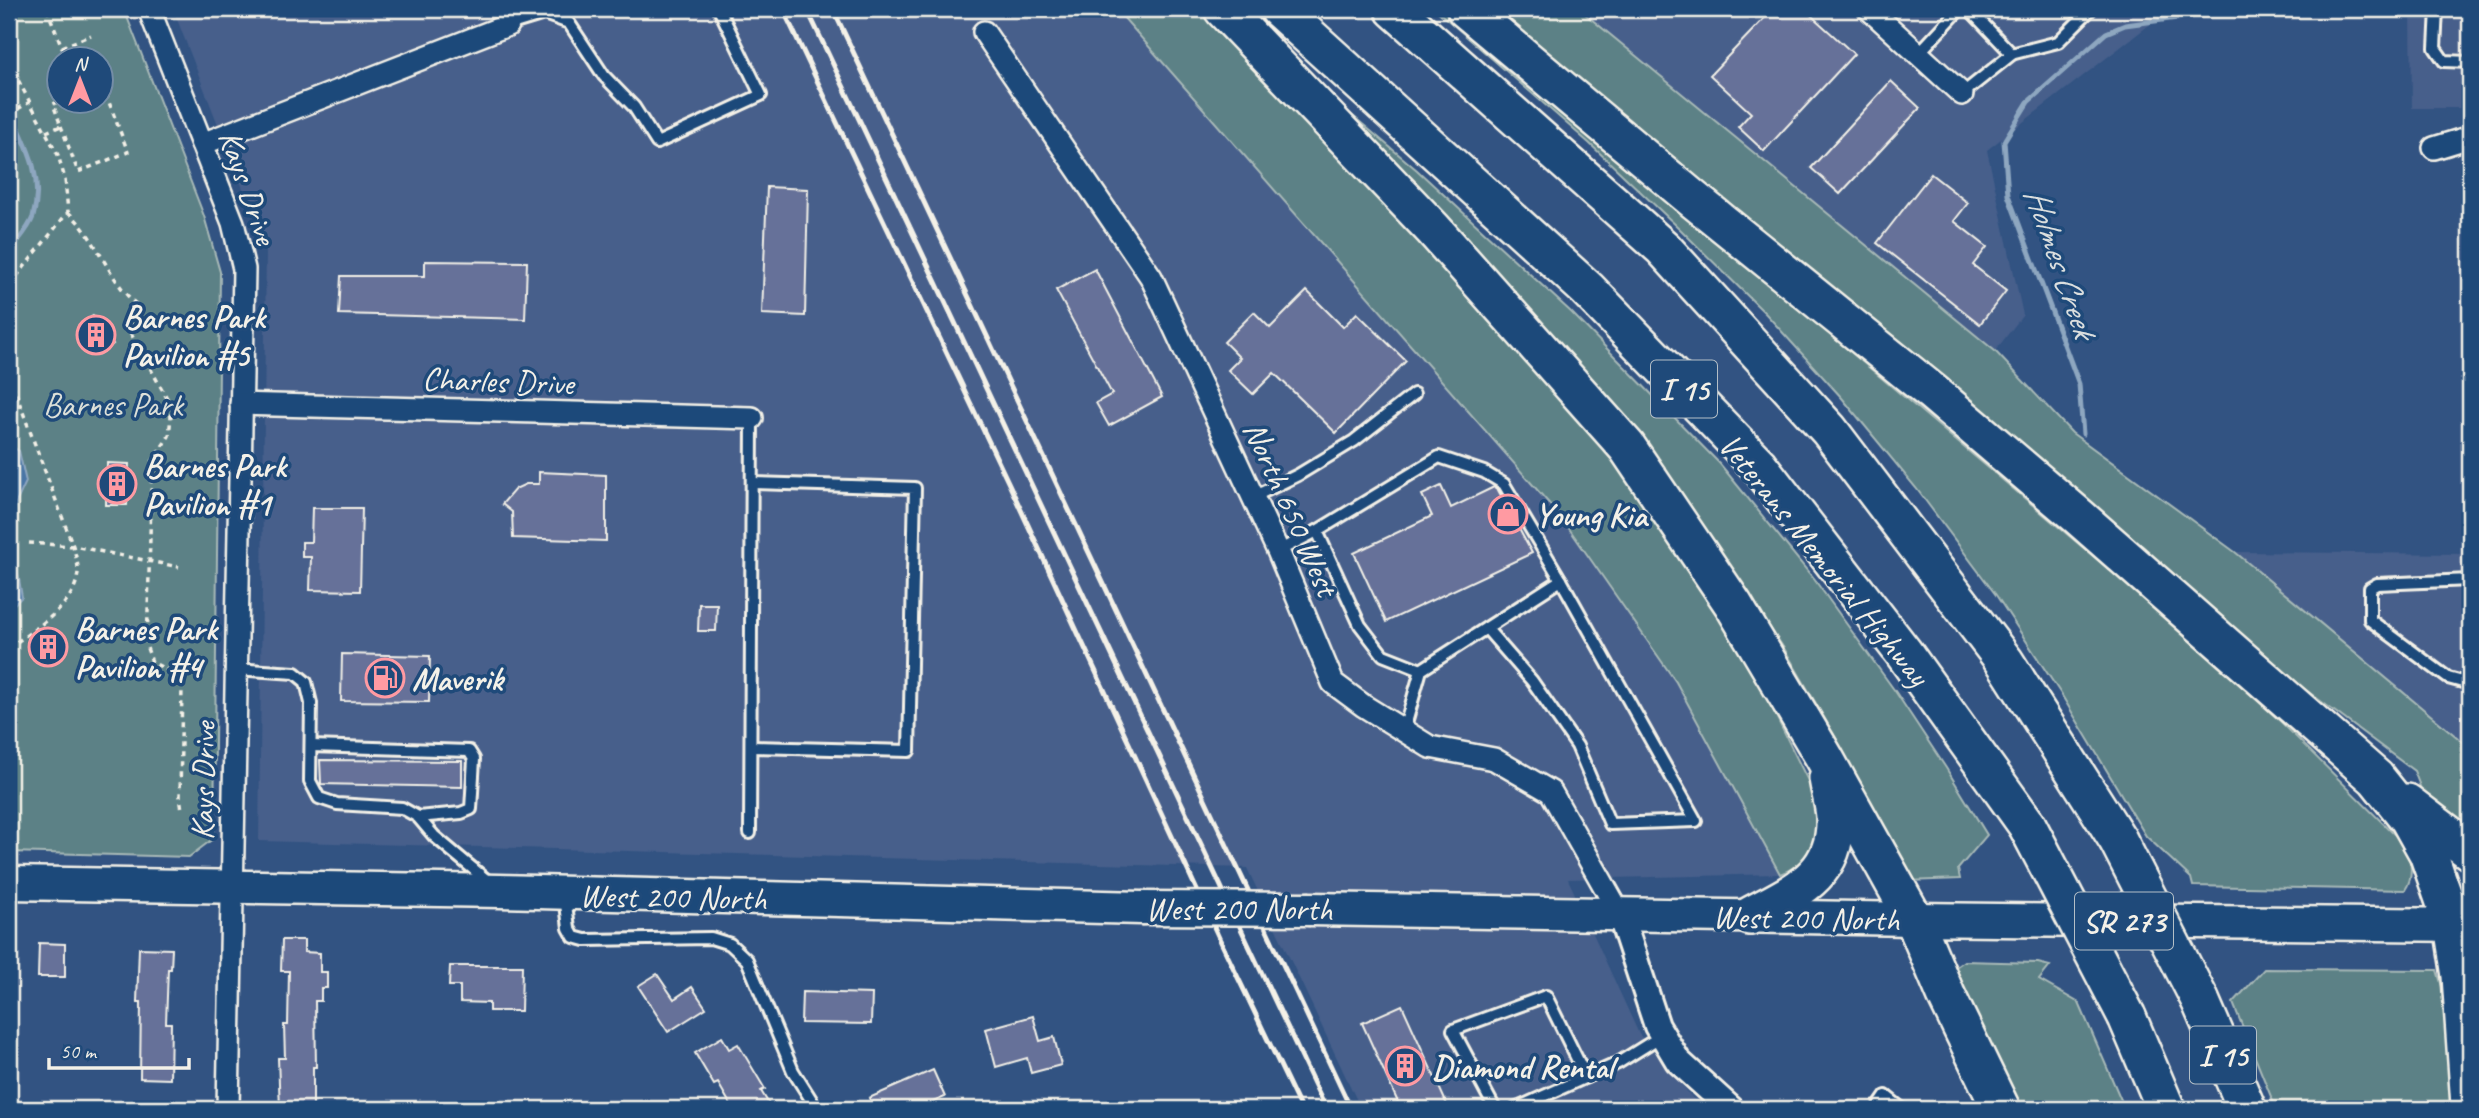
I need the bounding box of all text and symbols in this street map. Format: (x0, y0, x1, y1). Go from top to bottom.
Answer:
north arrow (46, 46, 116, 116)
text: N (74, 52, 89, 76)
street label: Kays Drive (209, 125, 288, 252)
water label: Holmes Creek (2014, 181, 2109, 348)
place label: Barnes Park Pavilion #5 (123, 296, 267, 376)
building icon: Barnes Park Pavilion #5 (75, 314, 117, 356)
street label: Charles Drive (422, 357, 577, 405)
road number: I 15 (1651, 360, 1717, 418)
park label: Barnes Park (43, 384, 185, 426)
street label: North 650 West (1234, 415, 1349, 605)
street label: Veterans Memorial Highway (1710, 425, 1941, 696)
place label: Barnes Park Pavilion #1 (144, 445, 288, 525)
building icon: Barnes Park Pavilion #1 (96, 463, 138, 505)
shop icon: Young Kia (1487, 493, 1529, 535)
place label: Young Kia (1535, 494, 1649, 536)
place label: Barnes Park Pavilion #4 (75, 608, 219, 688)
building icon: Barnes Park Pavilion #4 (27, 626, 69, 668)
fuel station icon: Maverik (364, 657, 406, 699)
place label: Maverik (412, 658, 505, 700)
street label: Kays Drive (181, 719, 225, 840)
street label: West 200 North (579, 874, 768, 920)
street label: West 200 North (1146, 888, 1333, 930)
road number: SR 273 (2075, 893, 2173, 950)
street label: West 200 North (1712, 895, 1901, 941)
road number: I 15 (2190, 1026, 2256, 1084)
scale bar (49, 1027, 189, 1071)
text: 50 m (60, 1038, 98, 1064)
building icon: Diamond Rental (1384, 1045, 1426, 1087)
place label: Diamond Rental (1432, 1046, 1619, 1088)

